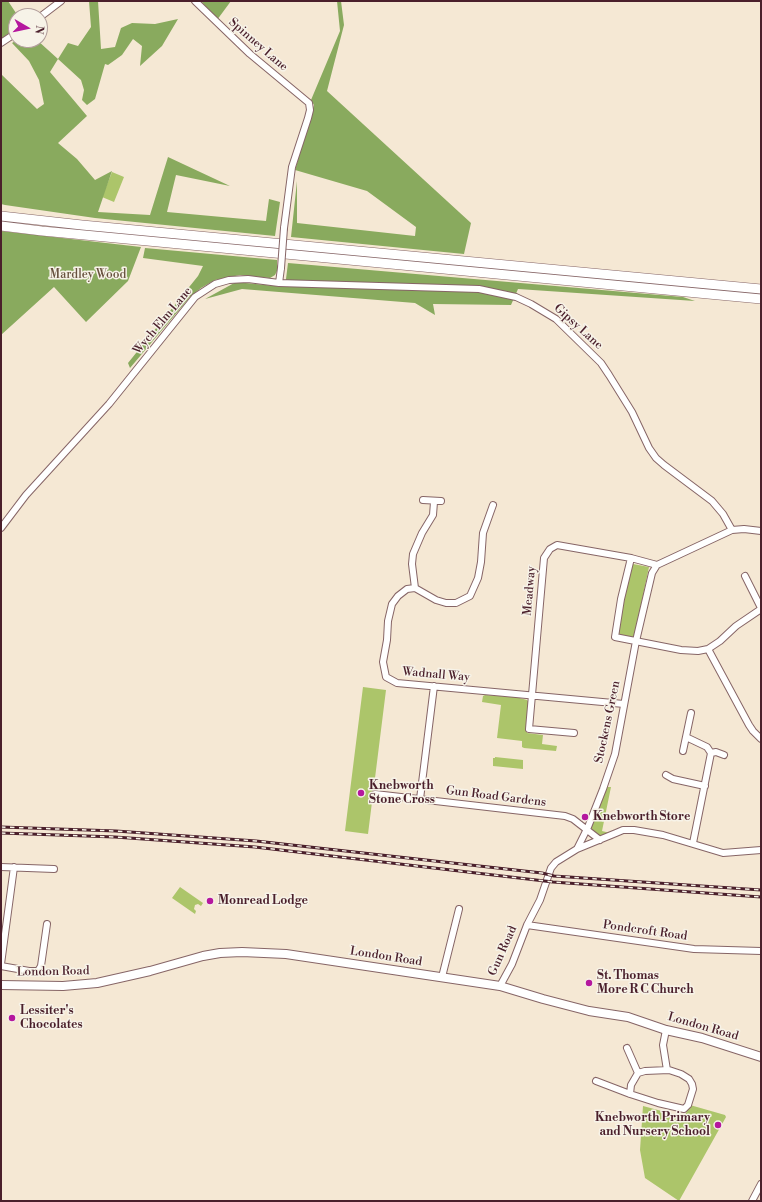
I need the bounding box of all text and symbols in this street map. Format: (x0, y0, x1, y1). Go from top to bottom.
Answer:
north arrow (8, 8, 48, 48)
street label: Spinney Lane (225, 15, 291, 75)
text: N (31, 24, 46, 35)
park label: Mardley Wood (50, 268, 126, 282)
street label: Wych Elm Lane (131, 284, 195, 358)
street label: Gipsy Lane (551, 301, 605, 353)
street label: Meadway (521, 566, 539, 616)
street label: Wadnall Way (402, 665, 470, 685)
street label: Stockens Green (592, 679, 624, 765)
place label: Knebworth Stone Cross (369, 779, 435, 807)
street label: Gun Road Gardens (445, 784, 547, 810)
marker: Knebworth Stone Cross (356, 788, 366, 798)
place label: Knebworth Store (593, 810, 690, 824)
marker: Knebworth Store (580, 812, 590, 822)
place label: Monread Lodge (218, 894, 308, 908)
marker: Monread Lodge (205, 896, 215, 906)
street label: Pondcroft Road (602, 918, 688, 944)
street label: Gun Road (486, 924, 520, 978)
street label: London Road (349, 944, 423, 970)
street label: London Road (16, 964, 90, 980)
place label: St. Thomas More R C Church (597, 969, 694, 997)
marker: St. Thomas More R C Church (584, 978, 594, 988)
place label: Lessiter's Chocolates (20, 1004, 83, 1032)
street label: London Road (666, 1010, 740, 1044)
marker: Lessiter's Chocolates (7, 1013, 17, 1023)
place label: Knebworth Primary and Nursery School (595, 1111, 710, 1139)
marker: Knebworth Primary and Nursery School (713, 1120, 723, 1130)

